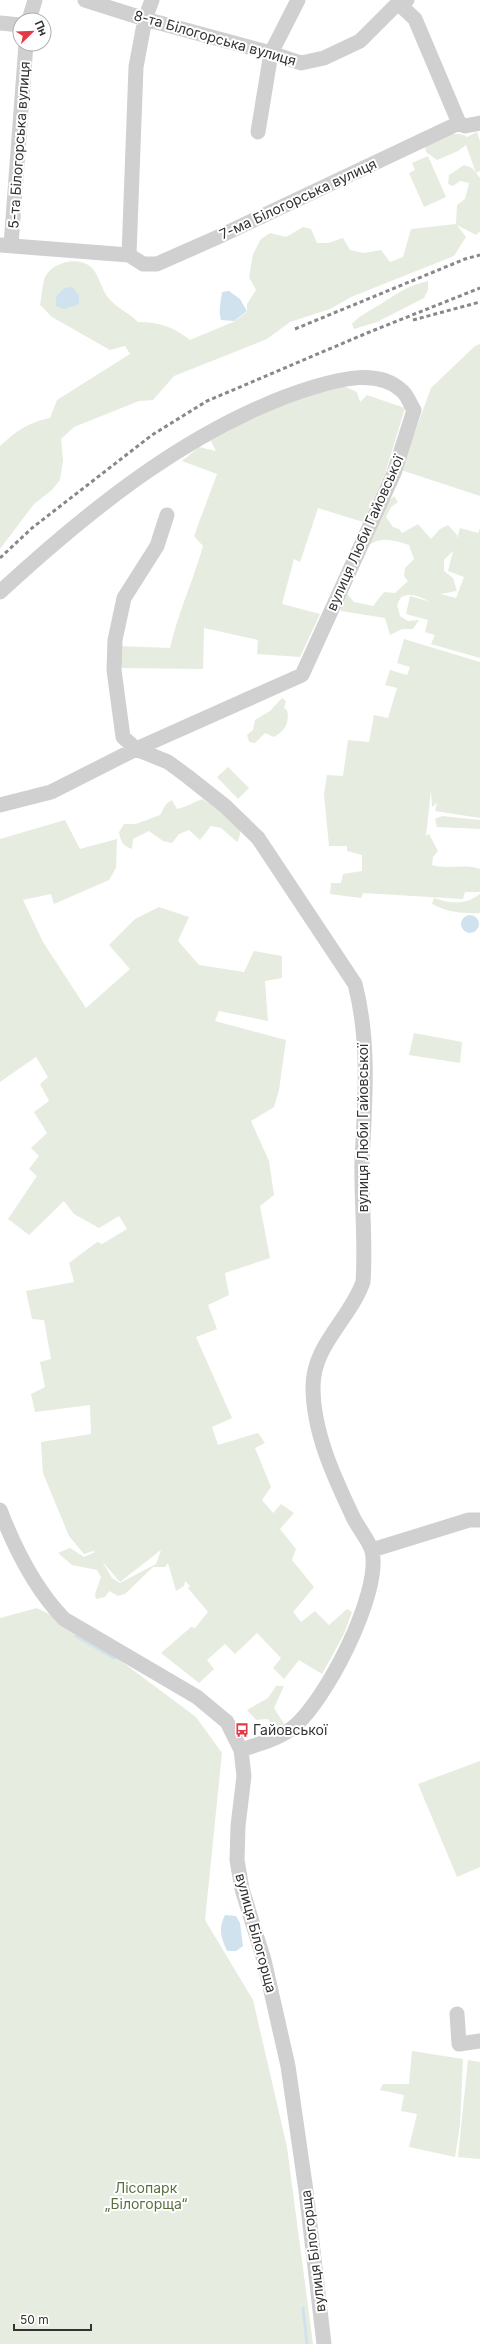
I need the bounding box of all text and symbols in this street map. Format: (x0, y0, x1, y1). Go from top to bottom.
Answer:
street label: 8-та Білогорська вулиця (132, 6, 298, 69)
north arrow (12, 12, 52, 52)
text: Пн (32, 18, 51, 38)
street label: 5-та Білогорська вулиця (4, 61, 33, 229)
street label: 7-ма Білогорська вулиця (216, 155, 379, 242)
street label: вулиця Люби Гайовської (322, 452, 407, 613)
street label: вулиця Люби Гайовської (354, 1043, 371, 1212)
place label: Гайовської (253, 1721, 328, 1738)
bus stop icon: Гайовської (234, 1722, 250, 1738)
street label: вулиця Білогорща (232, 1871, 281, 1994)
park label: Лісопарк „Білогорща“ (105, 2179, 187, 2212)
street label: вулиця Білогорща (297, 2189, 328, 2313)
scale bar (14, 2306, 91, 2332)
text: 50 m (20, 2312, 49, 2327)

